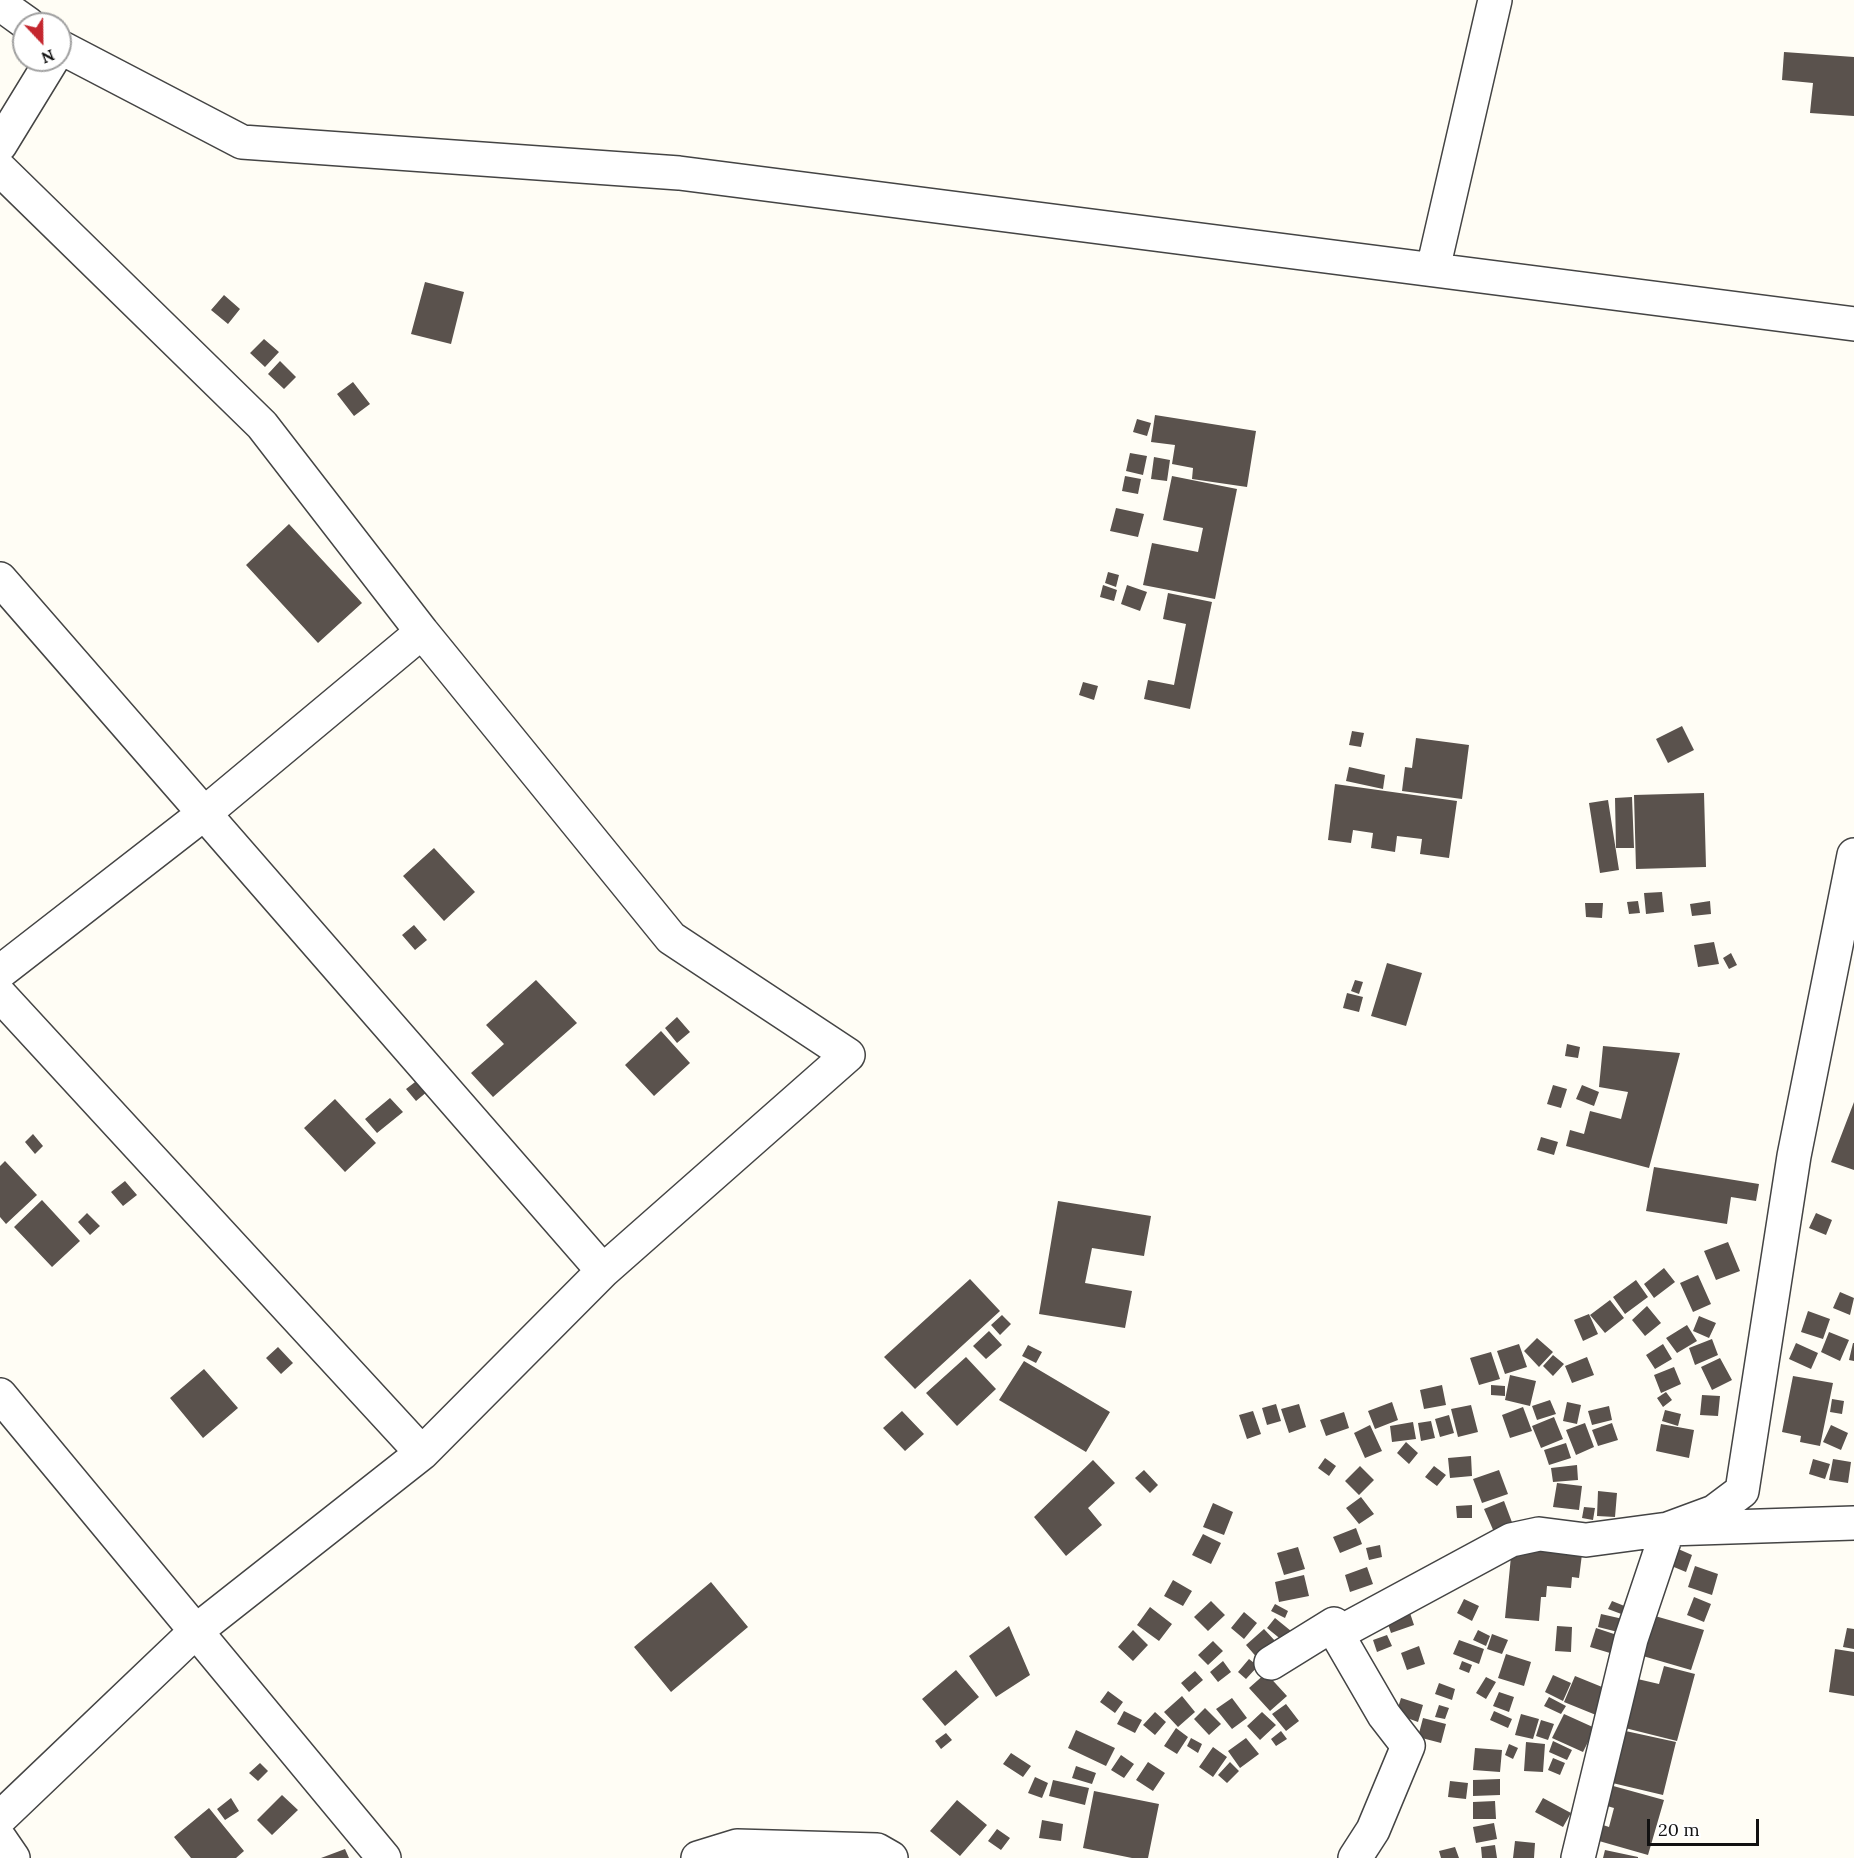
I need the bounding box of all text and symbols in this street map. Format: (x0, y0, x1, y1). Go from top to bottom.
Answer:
north arrow (12, 12, 72, 72)
text: N (39, 45, 57, 68)
scale bar (1650, 1807, 1762, 1845)
text: 20 m (1658, 1818, 1700, 1841)

